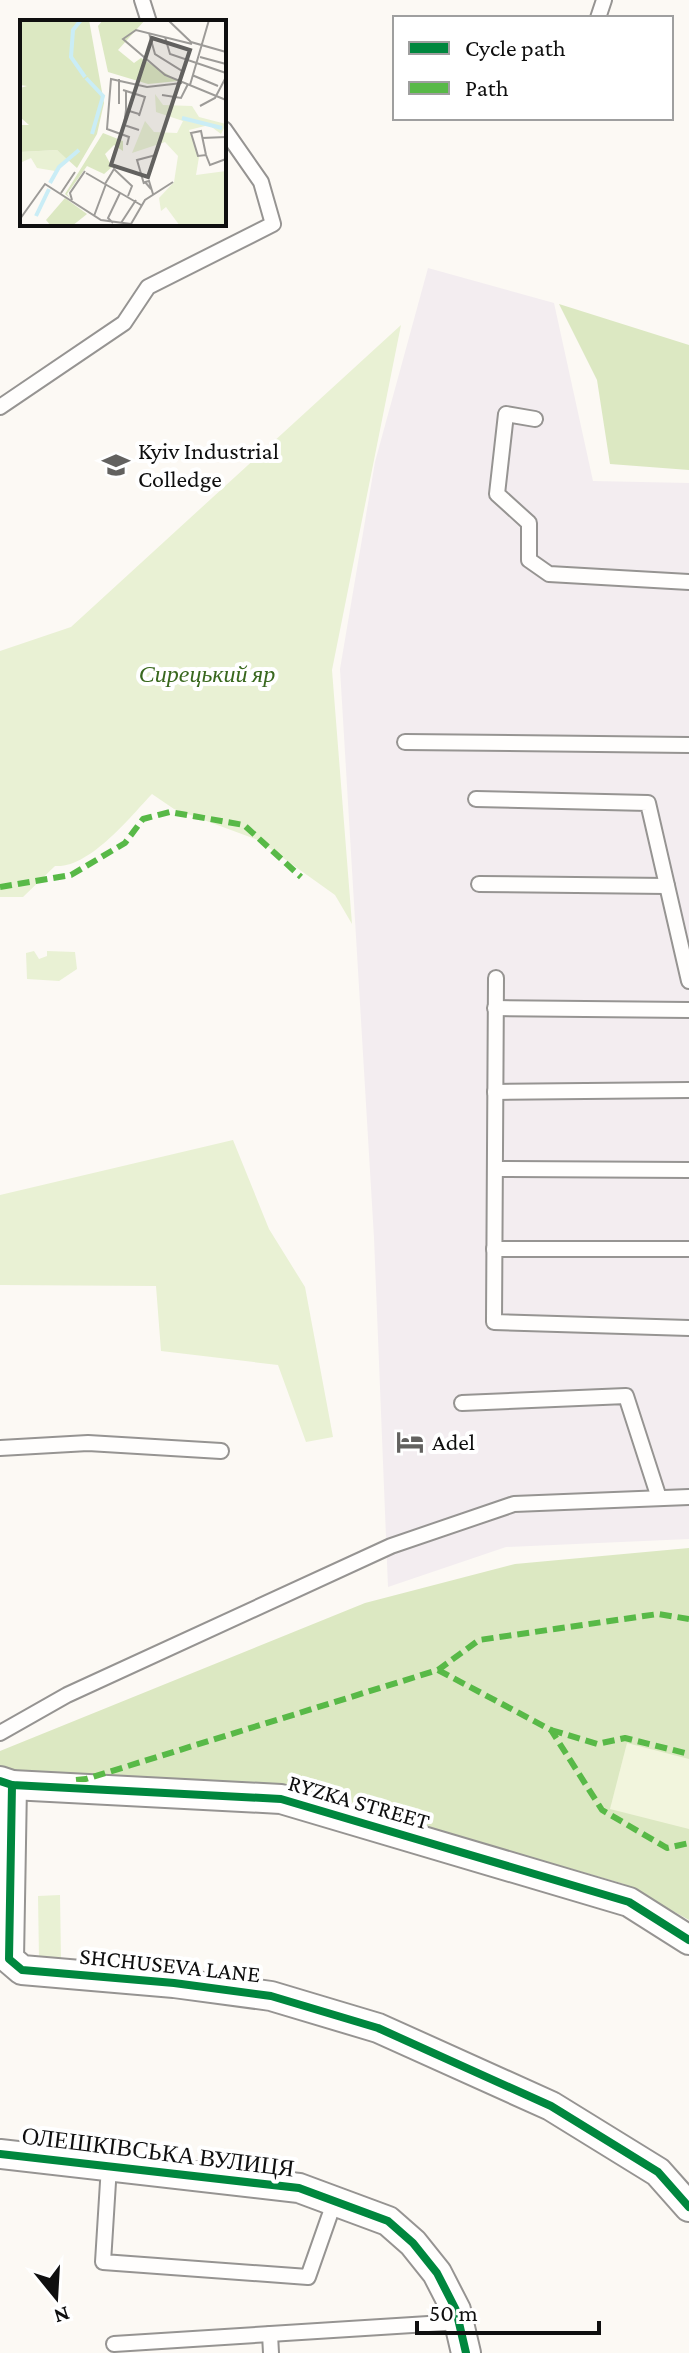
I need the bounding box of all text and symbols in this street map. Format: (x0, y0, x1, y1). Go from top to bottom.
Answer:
legend (393, 16, 673, 120)
inset map (20, 20, 226, 226)
text: Cycle path (465, 34, 566, 61)
text: Path (465, 74, 509, 101)
place label: Kyiv Industrial Colledge (138, 437, 279, 492)
school or university icon: Kyiv Industrial Colledge (101, 450, 131, 480)
park label: Сирецький яр (139, 660, 275, 687)
hotel icon: Adel (395, 1427, 425, 1457)
place label: Adel (432, 1428, 475, 1455)
street label: RYZKA STREET (285, 1768, 433, 1835)
street label: SHCHUSEVA LANE (78, 1942, 262, 1987)
street label: ОЛЕШКІВСЬКА ВУЛИЦЯ (20, 2121, 296, 2182)
north arrow (16, 2257, 96, 2337)
scale bar (417, 2285, 599, 2335)
text: 50 m (429, 2299, 478, 2326)
text: N (51, 2301, 73, 2330)

